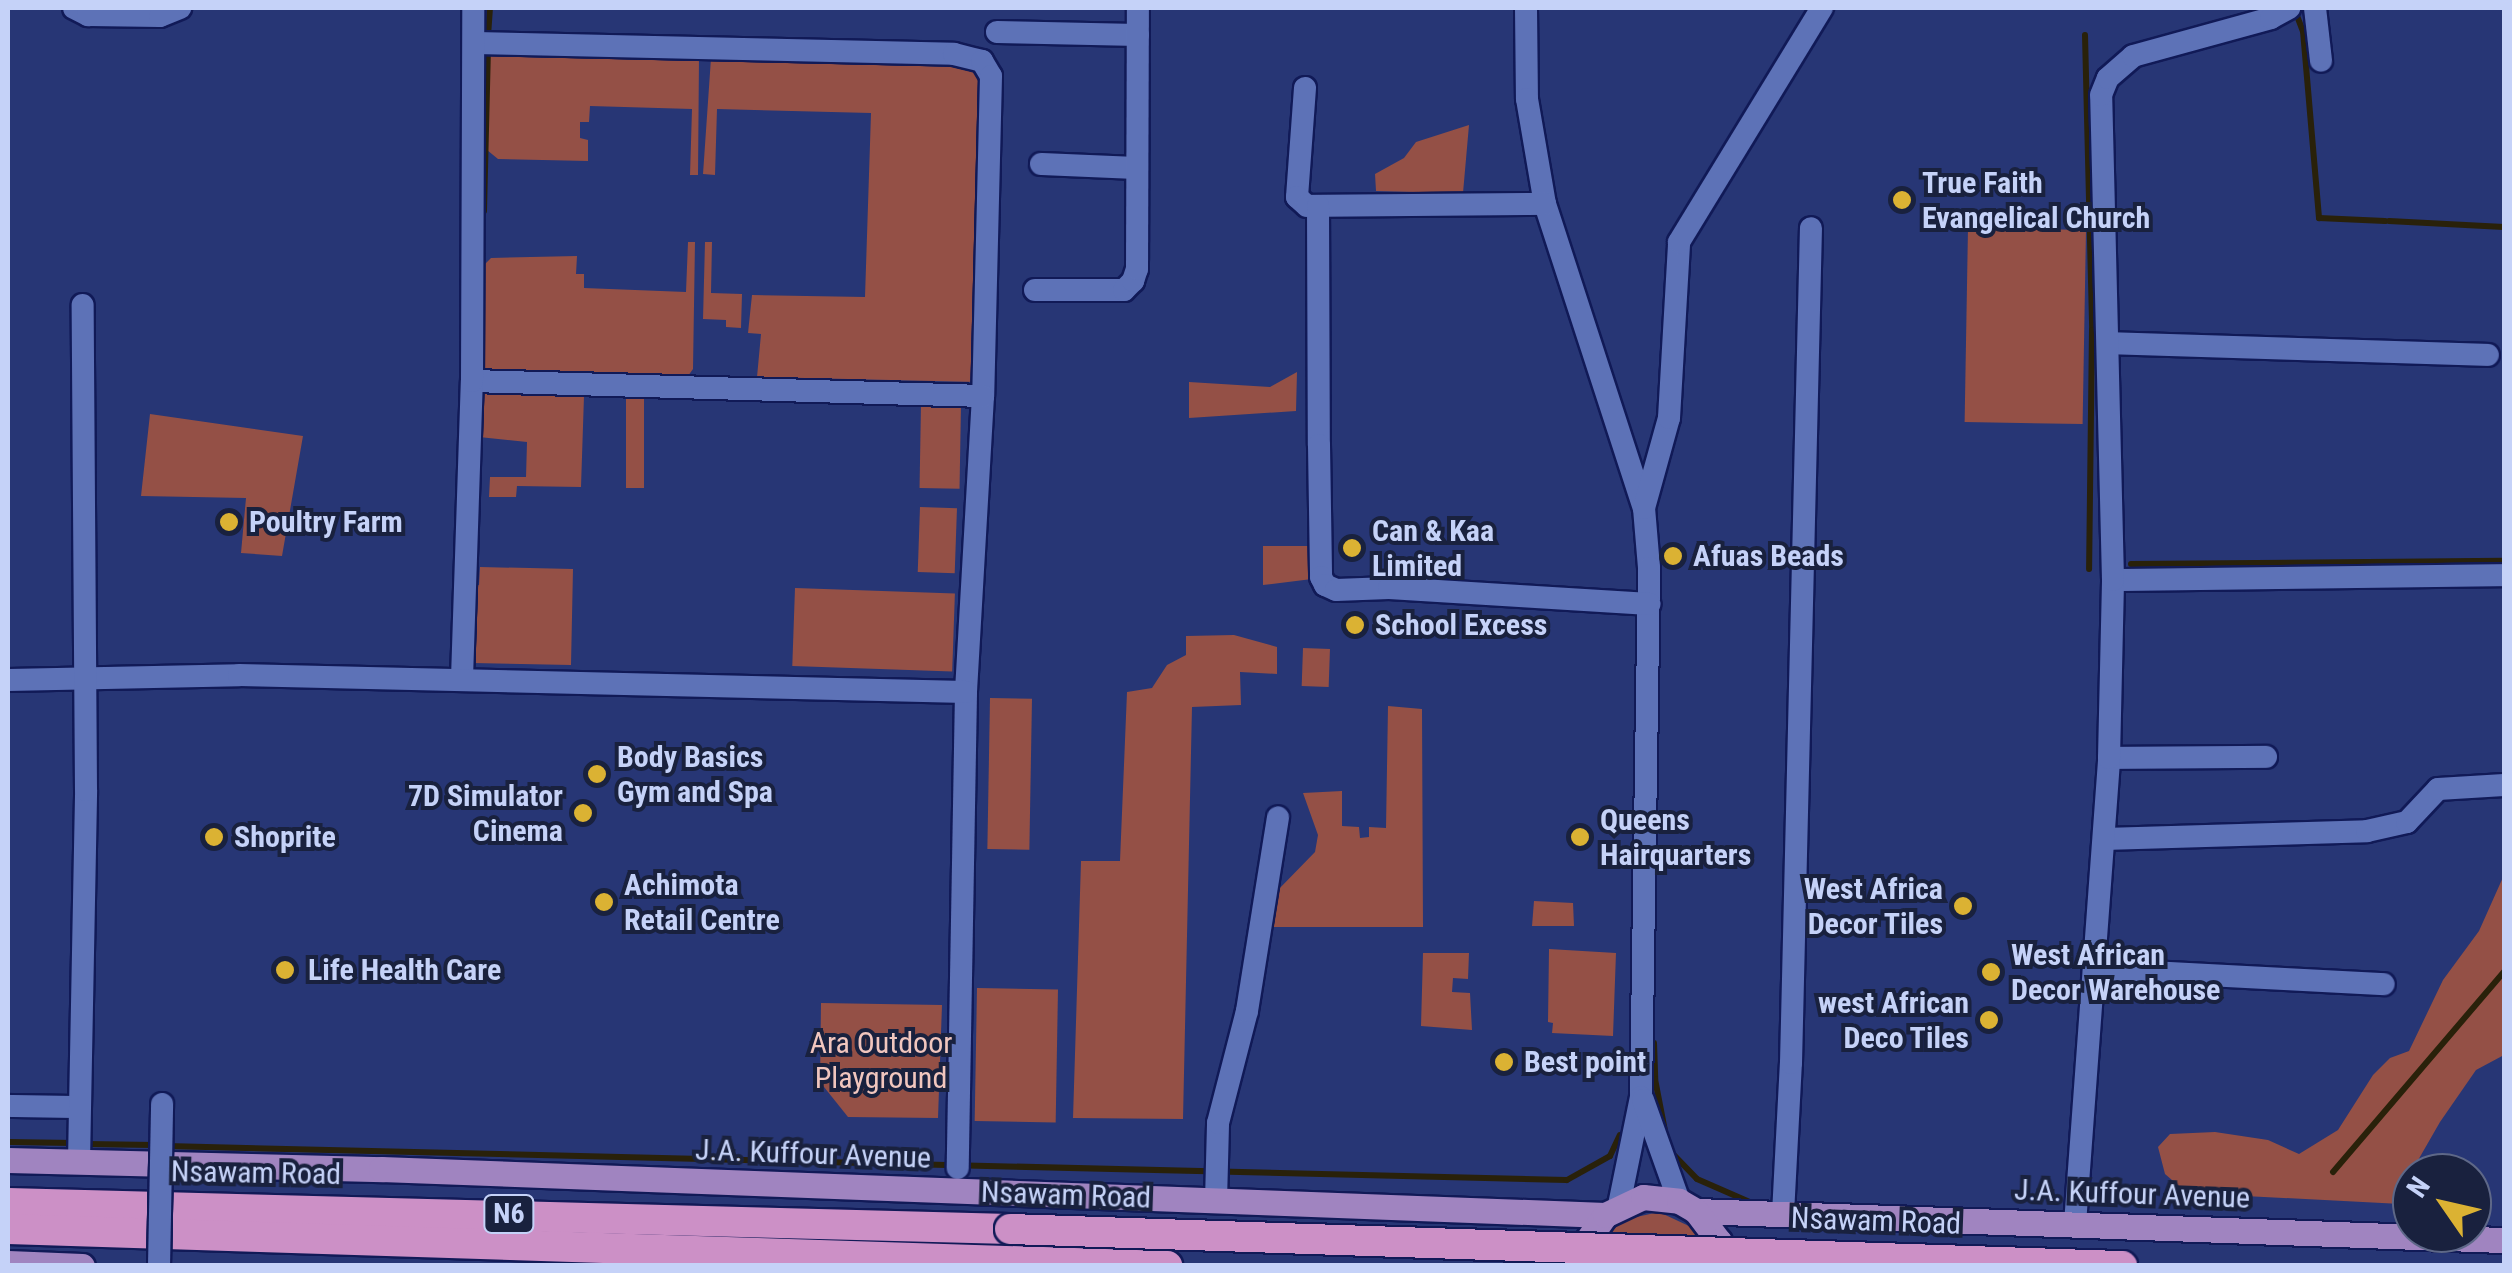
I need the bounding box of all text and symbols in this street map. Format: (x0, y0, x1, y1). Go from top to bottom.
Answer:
place label: True Faith Evangelical Church (1922, 165, 2150, 236)
marker: True Faith Evangelical Church (1891, 189, 1913, 211)
place label: Poultry Farm (249, 504, 403, 540)
marker: Poultry Farm (218, 511, 240, 533)
place label: Can & Kaa Limited (1372, 513, 1494, 584)
marker: Can & Kaa Limited (1341, 537, 1363, 559)
place label: Afuas Beads (1693, 538, 1844, 574)
marker: Afuas Beads (1662, 545, 1684, 567)
place label: School Excess (1375, 607, 1547, 643)
marker: School Excess (1344, 614, 1366, 636)
place label: Body Basics Gym and Spa (617, 739, 773, 810)
marker: Body Basics Gym and Spa (586, 763, 608, 785)
place label: 7D Simulator Cinema (408, 778, 563, 848)
marker: 7D Simulator Cinema (572, 802, 594, 824)
place label: Queens Hairquarters (1600, 802, 1751, 872)
place label: Shoprite (234, 819, 336, 855)
marker: Shoprite (203, 826, 225, 848)
marker: Queens Hairquarters (1569, 826, 1591, 848)
place label: Achimota Retail Centre (624, 867, 780, 938)
place label: West Africa Decor Tiles (1804, 871, 1943, 942)
marker: Achimota Retail Centre (593, 891, 615, 913)
marker: West Africa Decor Tiles (1952, 895, 1974, 917)
place label: West African Decor Warehouse (2011, 937, 2220, 1008)
place label: Life Health Care (308, 952, 501, 988)
marker: Life Health Care (272, 957, 298, 983)
marker: West African Decor Warehouse (1980, 961, 2002, 983)
place label: west African Deco Tiles (1818, 985, 1969, 1056)
marker: west African Deco Tiles (1978, 1009, 2000, 1031)
park label: Ara Outdoor Playground (810, 1025, 952, 1096)
place label: Best point (1524, 1044, 1646, 1080)
marker: Best point (1493, 1051, 1515, 1073)
street label: J.A. Kuffour Avenue (694, 1132, 932, 1176)
north arrow (2392, 1153, 2492, 1253)
street label: Nsawam Road (171, 1154, 341, 1192)
text: N (2400, 1171, 2437, 1203)
street label: J.A. Kuffour Avenue (2013, 1172, 2251, 1216)
street label: Nsawam Road (980, 1174, 1152, 1216)
road number: N6 (482, 1191, 536, 1237)
street label: Nsawam Road (1790, 1200, 1962, 1242)

